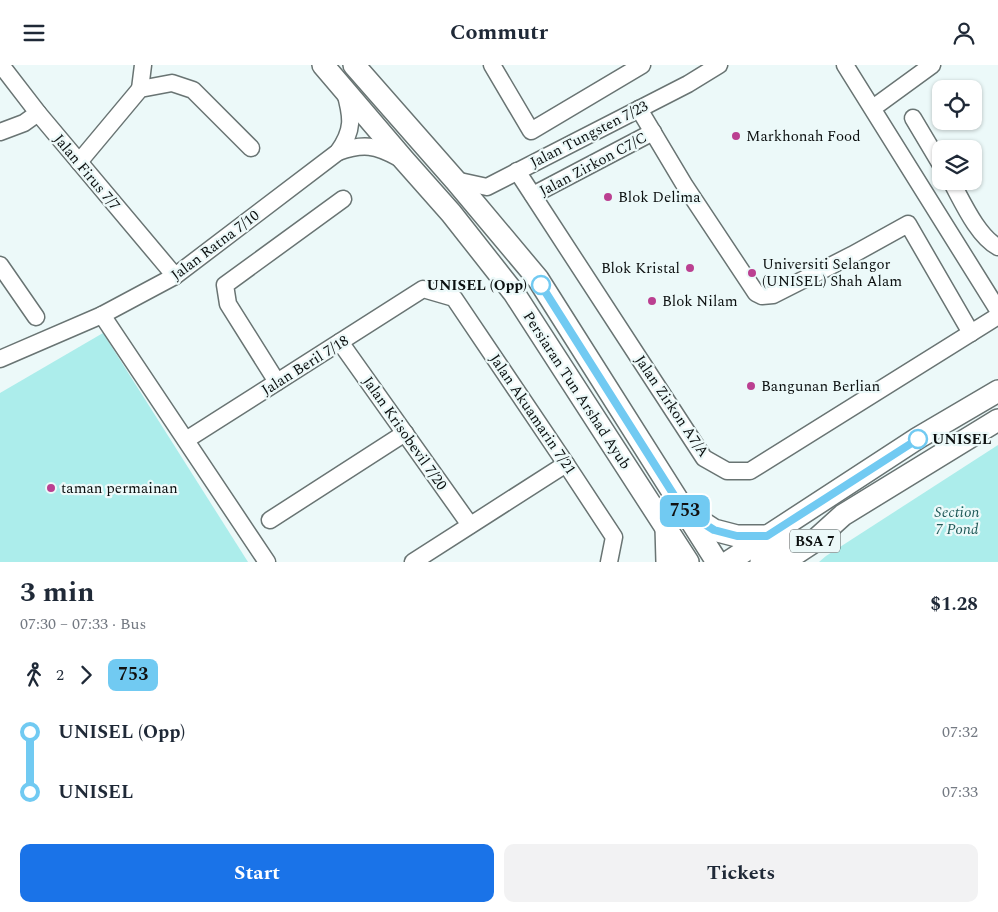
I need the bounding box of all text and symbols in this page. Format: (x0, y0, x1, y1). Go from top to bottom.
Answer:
text: Commutr (450, 16, 548, 49)
icon: menu (20, 19, 48, 47)
icon: person (950, 19, 978, 47)
map controls (932, 80, 982, 190)
button: locate (932, 80, 982, 130)
street label: Jalan Tungsten 7/23 (526, 95, 653, 174)
place label: Markhonah Food (746, 125, 861, 148)
street label: Jalan Zirkon C7/C (535, 126, 651, 203)
street label: Jalan Firus 7/7 (48, 129, 126, 216)
marker: Markhonah Food (730, 130, 742, 142)
button: layers (932, 140, 982, 190)
place label: Blok Delima (618, 186, 701, 209)
marker: Blok Delima (602, 191, 614, 203)
street label: Jalan Ratna 7/10 (166, 204, 264, 286)
place label: Universiti Selangor (UNISEL) Shah Alam (762, 253, 902, 293)
place label: Blok Kristal (601, 257, 680, 280)
marker: Blok Kristal (684, 262, 696, 274)
marker: Universiti Selangor (UNISEL) Shah Alam (746, 267, 758, 279)
place label: UNISEL (Opp) (427, 274, 527, 297)
marker: UNISEL (Opp) (531, 275, 551, 295)
place label: Blok Nilam (662, 290, 738, 313)
marker: Blok Nilam (646, 295, 658, 307)
street label: Persiaran Tun Arshad Ayub (517, 307, 636, 474)
street label: Jalan Beril 7/18 (257, 329, 353, 401)
street label: Jalan Akuamarin 7/21 (483, 349, 582, 479)
street label: Jalan Zirkon A7/A (629, 350, 714, 462)
street label: Jalan Krisobevil 7/20 (356, 371, 453, 495)
place label: Bangunan Berlian (761, 375, 881, 398)
marker: Bangunan Berlian (745, 380, 757, 392)
place label: UNISEL (932, 428, 991, 451)
marker: UNISEL (908, 429, 928, 449)
place label: taman permainan (61, 477, 178, 500)
marker: taman permainan (45, 482, 57, 494)
line badge: 753 (656, 495, 714, 527)
text: 753 (670, 497, 700, 524)
park label: Section 7 Pond (934, 501, 980, 541)
road number: BSA 7 (790, 529, 840, 553)
text: 3 min (20, 571, 95, 614)
text: $1.28 (930, 590, 978, 619)
text: 07:30 – 07:33 · Bus (20, 612, 146, 636)
icon: walk (20, 661, 48, 689)
icon: forward (72, 661, 100, 689)
text: 753 (118, 661, 148, 688)
text: 2 (56, 663, 64, 687)
text: UNISEL (Opp) (58, 718, 185, 747)
text: 07:32 (942, 720, 978, 744)
text: UNISEL (58, 778, 133, 807)
text: 07:33 (942, 780, 978, 804)
button: Start (20, 844, 494, 902)
button: Tickets (504, 844, 978, 902)

